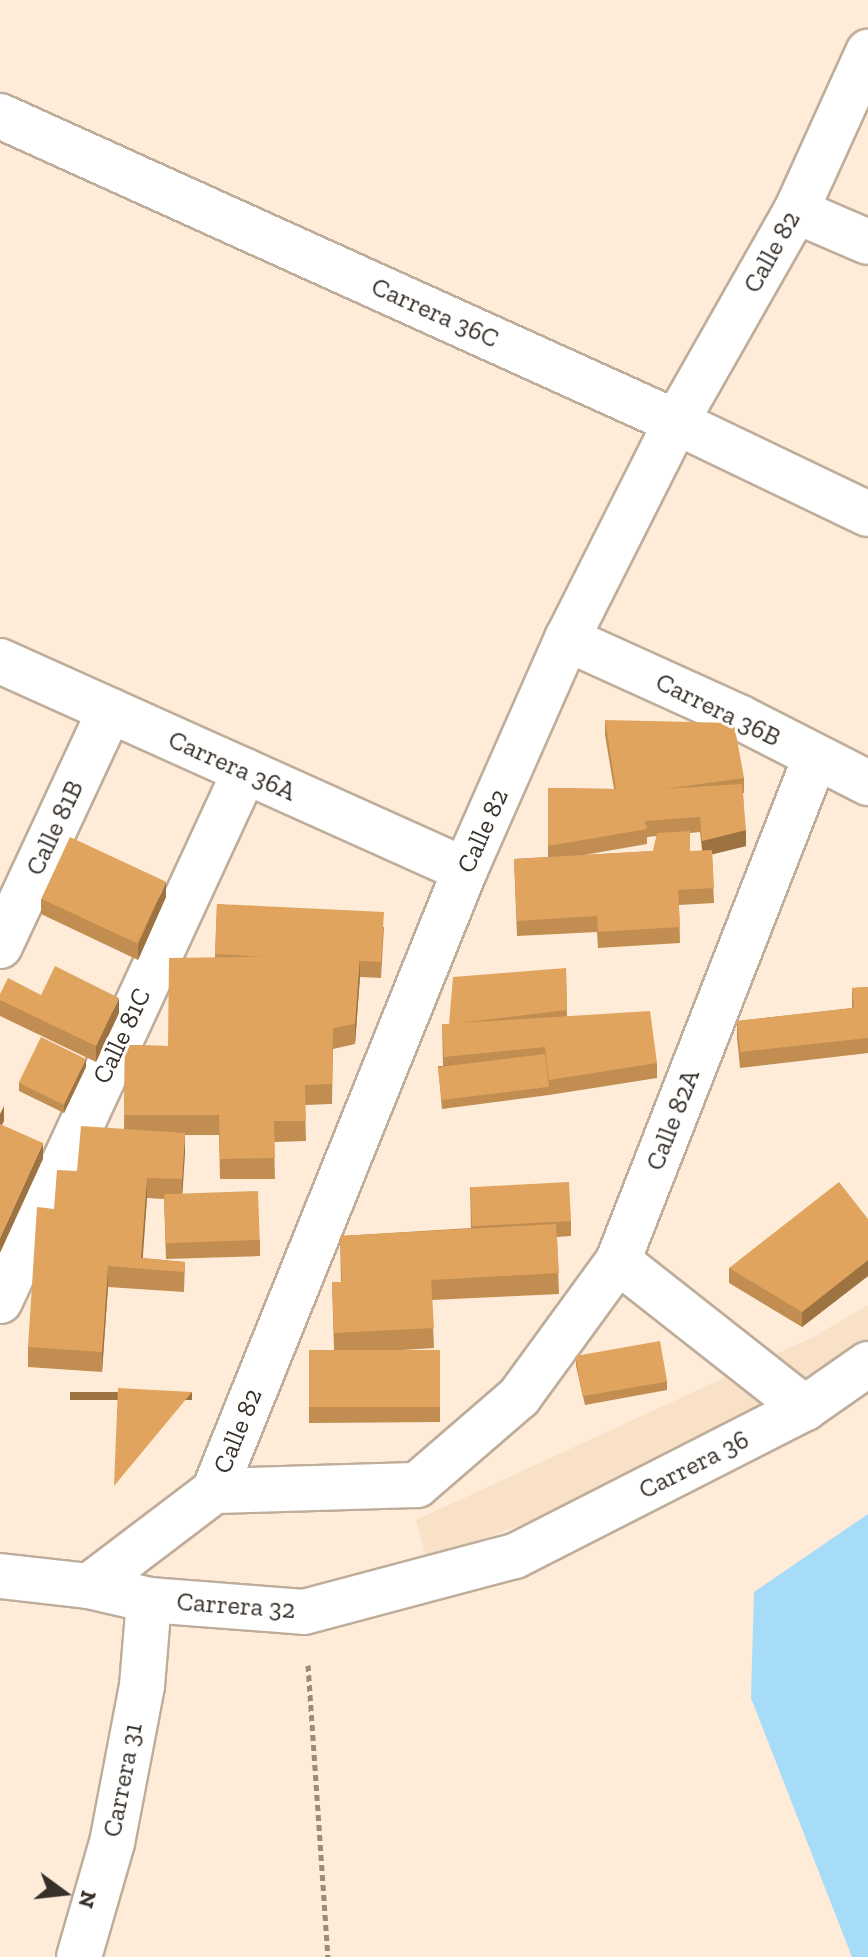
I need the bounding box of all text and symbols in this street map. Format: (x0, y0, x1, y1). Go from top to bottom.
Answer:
street label: Calle 82 (737, 206, 807, 298)
street label: Carrera 36C (366, 271, 504, 355)
street label: Carrera 36B (650, 666, 786, 754)
street label: Carrera 36A (163, 724, 301, 808)
street label: Calle 81B (20, 776, 90, 880)
street label: Calle 82 (451, 784, 515, 878)
street label: Calle 81C (86, 983, 158, 1089)
street label: Calle 82A (640, 1065, 706, 1175)
street label: Calle 82 (207, 1384, 269, 1478)
street label: Carrera 36 (634, 1424, 754, 1506)
street label: Carrera 32 (176, 1586, 296, 1626)
street label: Carrera 31 (97, 1720, 149, 1840)
north arrow (24, 1853, 104, 1933)
text: N (72, 1888, 103, 1911)

